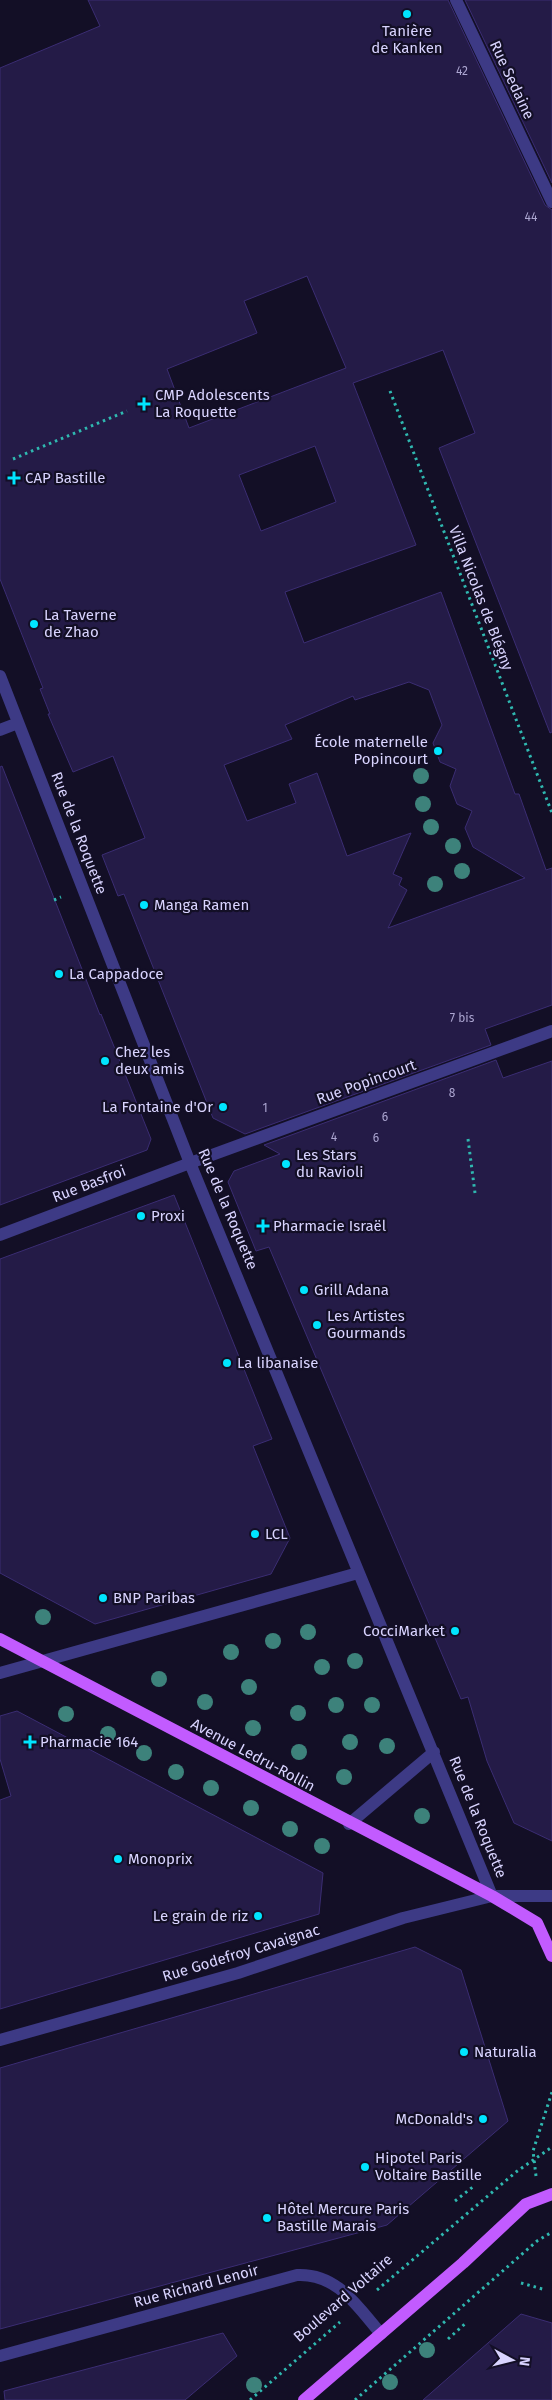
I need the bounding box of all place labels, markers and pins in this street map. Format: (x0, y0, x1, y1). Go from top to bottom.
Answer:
marker: Tanière de Kanken (401, 8, 413, 20)
place label: Tanière de Kanken (371, 22, 443, 57)
place label: CMP Adolescents La Roquette (155, 386, 270, 421)
marker: CMP Adolescents La Roquette (137, 397, 151, 411)
place label: CAP Bastille (25, 469, 105, 487)
marker: CAP Bastille (7, 471, 21, 485)
place label: La Taverne de Zhao (44, 606, 117, 641)
marker: La Taverne de Zhao (28, 618, 40, 630)
place label: École maternelle Popincourt (314, 733, 429, 768)
marker: École maternelle Popincourt (432, 745, 444, 757)
place label: Manga Ramen (154, 896, 249, 914)
marker: Manga Ramen (138, 899, 150, 911)
place label: La Cappadoce (69, 965, 163, 983)
marker: La Cappadoce (53, 968, 65, 980)
place label: Chez les deux amis (115, 1043, 184, 1078)
marker: Chez les deux amis (99, 1055, 111, 1067)
place label: La Fontaine d'Or (102, 1098, 213, 1116)
marker: La Fontaine d'Or (217, 1101, 229, 1113)
place label: Les Stars du Ravioli (296, 1146, 364, 1181)
marker: Les Stars du Ravioli (280, 1158, 292, 1170)
place label: Proxi (151, 1207, 185, 1225)
marker: Proxi (135, 1210, 147, 1222)
place label: Pharmacie Israël (273, 1217, 387, 1235)
marker: Pharmacie Israël (257, 1220, 269, 1232)
place label: Grill Adana (314, 1281, 389, 1299)
marker: Grill Adana (298, 1284, 310, 1296)
place label: Les Artistes Gourmands (327, 1307, 406, 1342)
marker: Les Artistes Gourmands (311, 1319, 323, 1331)
place label: La libanaise (237, 1354, 318, 1372)
marker: La libanaise (221, 1357, 233, 1369)
place label: LCL (265, 1525, 288, 1543)
marker: LCL (249, 1528, 261, 1540)
place label: BNP Paribas (113, 1589, 195, 1607)
marker: BNP Paribas (97, 1592, 109, 1604)
place label: CocciMarket (363, 1622, 446, 1640)
marker: CocciMarket (449, 1625, 461, 1637)
place label: Pharmacie 164 (40, 1733, 138, 1751)
marker: Pharmacie 164 (24, 1736, 36, 1748)
place label: Monoprix (128, 1850, 193, 1868)
marker: Monoprix (112, 1853, 124, 1865)
place label: Le grain de riz (153, 1907, 248, 1925)
marker: Le grain de riz (252, 1910, 264, 1922)
place label: Naturalia (474, 2043, 537, 2061)
marker: Naturalia (458, 2046, 470, 2058)
place label: McDonald's (396, 2110, 473, 2128)
marker: McDonald's (477, 2113, 489, 2125)
place label: Hipotel Paris Voltaire Bastille (375, 2149, 482, 2184)
marker: Hipotel Paris Voltaire Bastille (359, 2161, 371, 2173)
place label: Hôtel Mercure Paris Bastille Marais (277, 2200, 409, 2235)
marker: Hôtel Mercure Paris Bastille Marais (261, 2212, 273, 2224)

